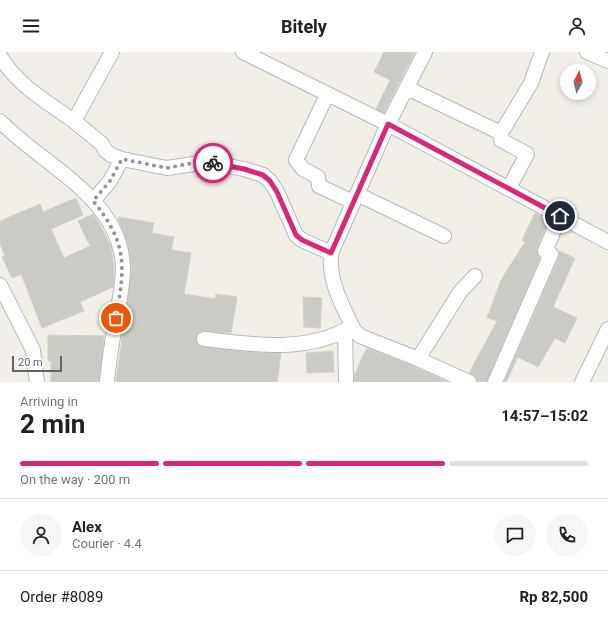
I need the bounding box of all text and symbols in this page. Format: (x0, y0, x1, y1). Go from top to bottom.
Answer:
icon: menu (20, 15, 42, 37)
icon: person (566, 15, 588, 37)
text: Bitely (281, 16, 327, 37)
north arrow (560, 64, 596, 100)
map controls (560, 64, 596, 100)
courier (193, 143, 233, 183)
icon: bike (202, 152, 224, 174)
pin (543, 199, 577, 233)
icon: home (549, 205, 571, 227)
pin (99, 301, 133, 335)
icon: bag (105, 307, 127, 329)
scale bar (12, 354, 62, 373)
text: 20 m (18, 356, 43, 369)
text: Arriving in (20, 394, 78, 409)
text: 14:57–15:02 (501, 407, 588, 425)
text: 2 min (20, 409, 85, 439)
text: On the way · 200 m (20, 472, 130, 487)
button: person (20, 514, 62, 556)
button: chat (494, 514, 536, 556)
button: phone (546, 514, 588, 556)
text: Alex (72, 518, 102, 536)
text: Courier · 4.4 (72, 536, 142, 551)
text: Order #8089 (20, 588, 103, 606)
text: Rp 82,500 (520, 588, 588, 606)

